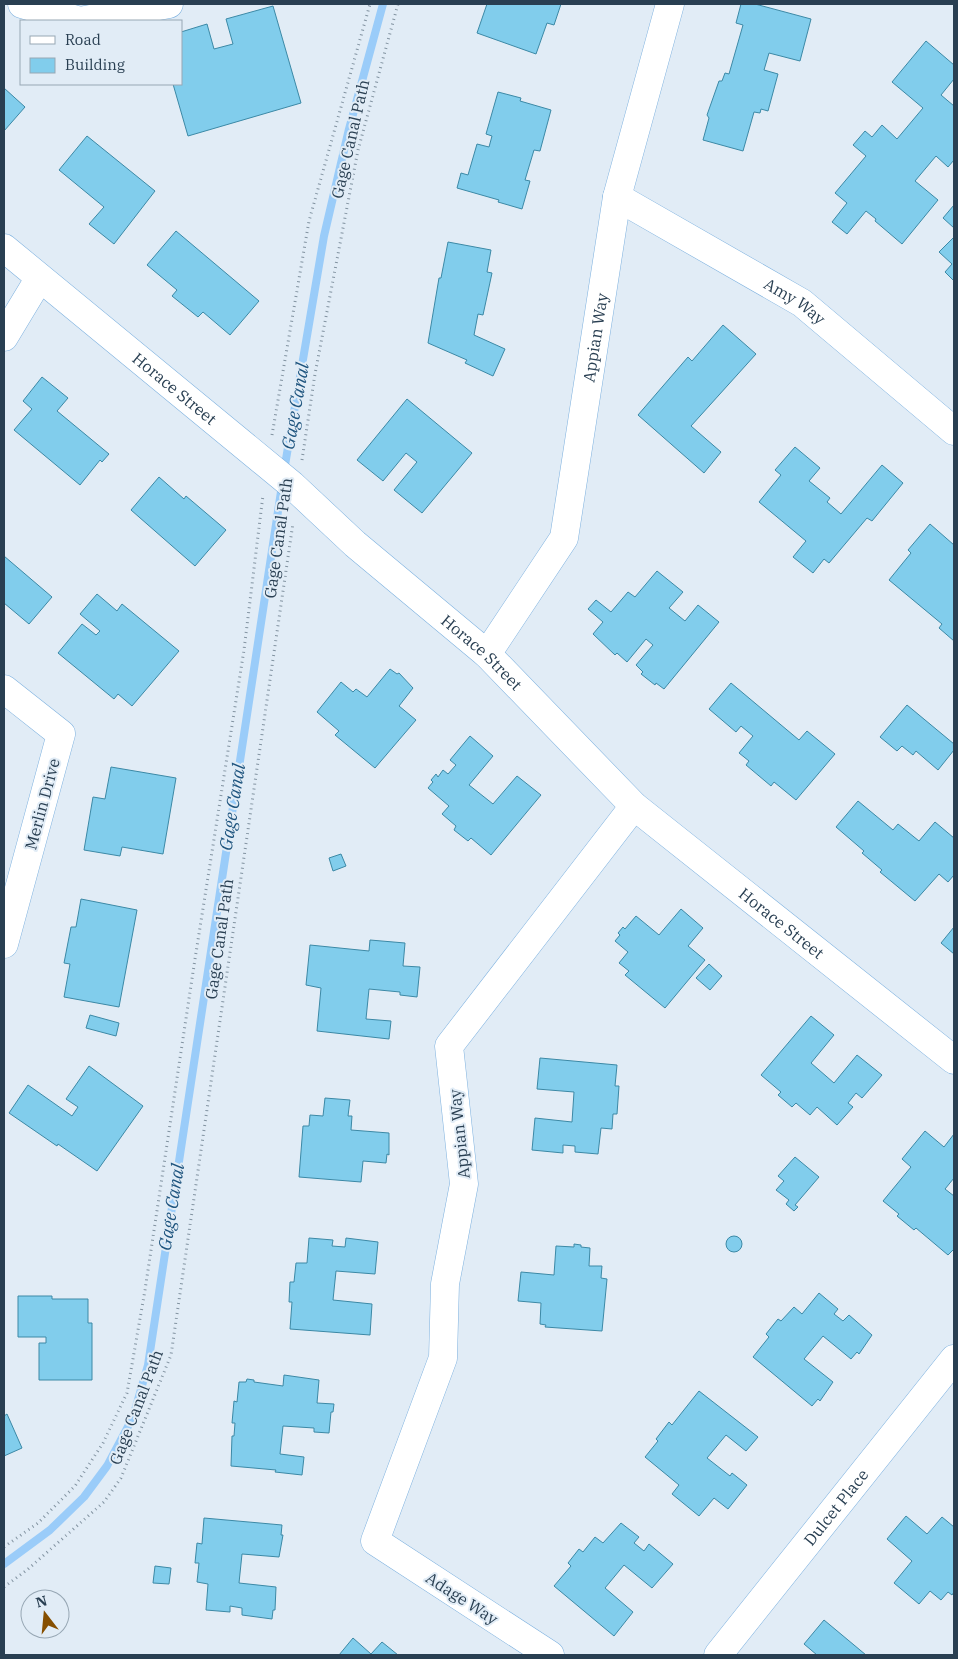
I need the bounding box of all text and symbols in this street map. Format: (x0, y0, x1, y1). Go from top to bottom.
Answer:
legend (20, 20, 182, 85)
text: Road (65, 30, 101, 49)
text: Building (65, 55, 125, 74)
street label: Gage Canal Path (327, 77, 373, 201)
street label: Amy Way (760, 273, 830, 329)
street label: Appian Way (578, 291, 612, 384)
street label: Horace Street (129, 348, 221, 429)
water label: Gage Canal (276, 360, 314, 451)
street label: Gage Canal Path (260, 476, 296, 600)
street label: Horace Street (437, 610, 527, 694)
street label: Merlin Drive (20, 756, 64, 852)
water label: Gage Canal (214, 761, 250, 852)
street label: Gage Canal Path (201, 877, 237, 1001)
street label: Horace Street (735, 883, 828, 963)
street label: Appian Way (444, 1088, 474, 1180)
water label: Gage Canal (153, 1161, 189, 1252)
street label: Gage Canal Path (105, 1347, 167, 1467)
street label: Dulcet Place (799, 1465, 872, 1550)
street label: Adage Way (422, 1567, 502, 1629)
north arrow (20, 1589, 70, 1639)
text: N (34, 1591, 49, 1612)

